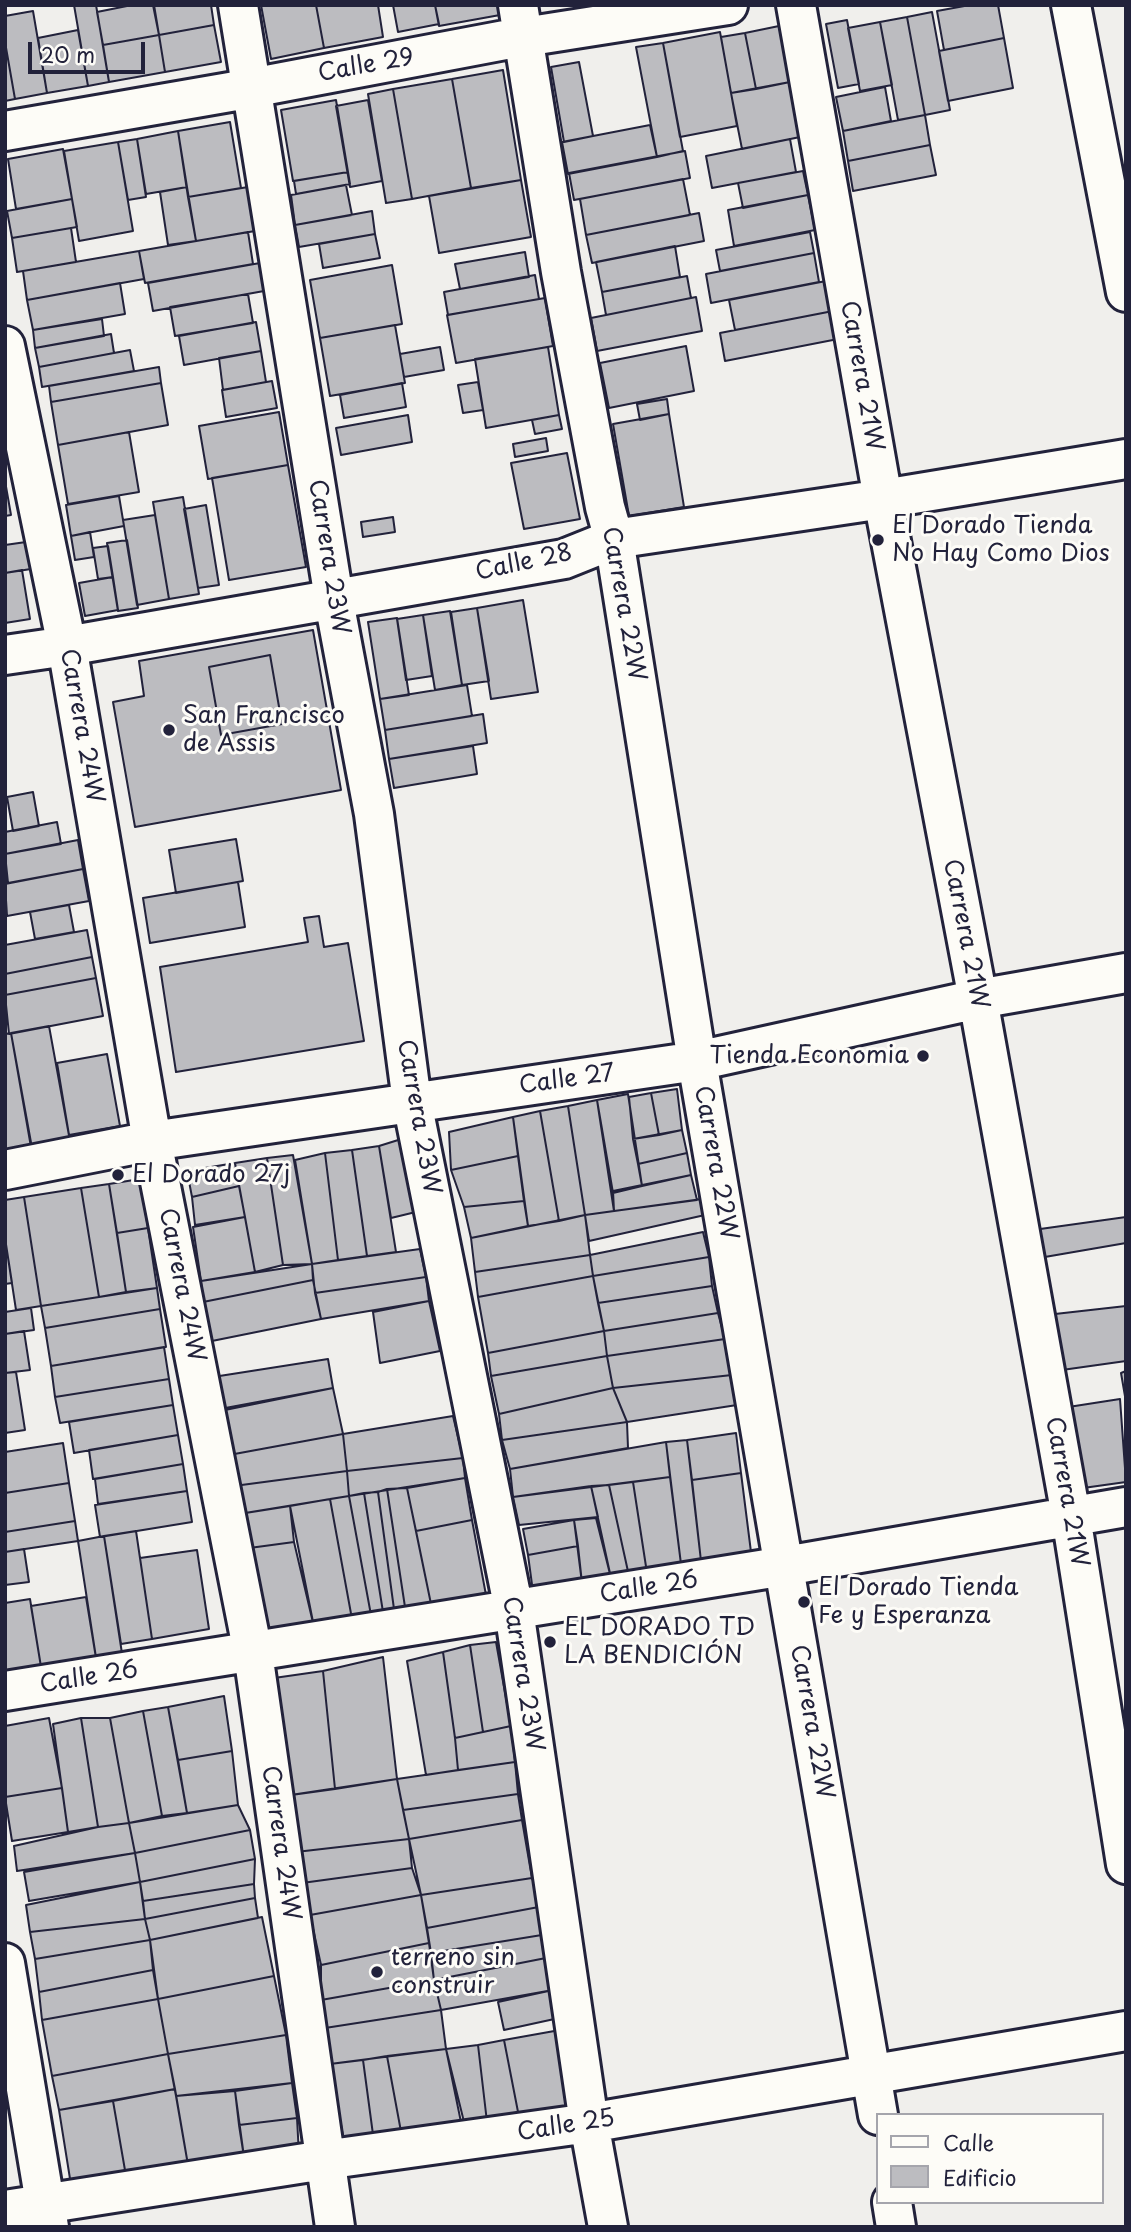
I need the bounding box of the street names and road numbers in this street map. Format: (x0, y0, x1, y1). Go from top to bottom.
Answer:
street label: Calle 29 (316, 43, 416, 89)
street label: Carrera 21W (834, 299, 888, 453)
street label: Carrera 23W (302, 477, 354, 637)
street label: Carrera 22W (595, 525, 651, 683)
street label: Calle 28 (473, 539, 575, 587)
street label: Carrera 24W (53, 647, 109, 805)
street label: Carrera 21W (936, 857, 994, 1011)
street label: Carrera 23W (390, 1037, 446, 1197)
street label: Calle 27 (517, 1059, 617, 1101)
street label: Carrera 22W (687, 1084, 743, 1242)
street label: Carrera 24W (152, 1206, 210, 1364)
street label: Carrera 21W (1039, 1415, 1093, 1569)
street label: Calle 26 (598, 1566, 700, 1610)
street label: Carrera 23W (496, 1594, 548, 1754)
street label: Carrera 22W (783, 1643, 839, 1801)
street label: Calle 26 (38, 1656, 140, 1700)
street label: Carrera 24W (255, 1764, 305, 1922)
street label: Calle 25 (515, 2104, 617, 2148)

